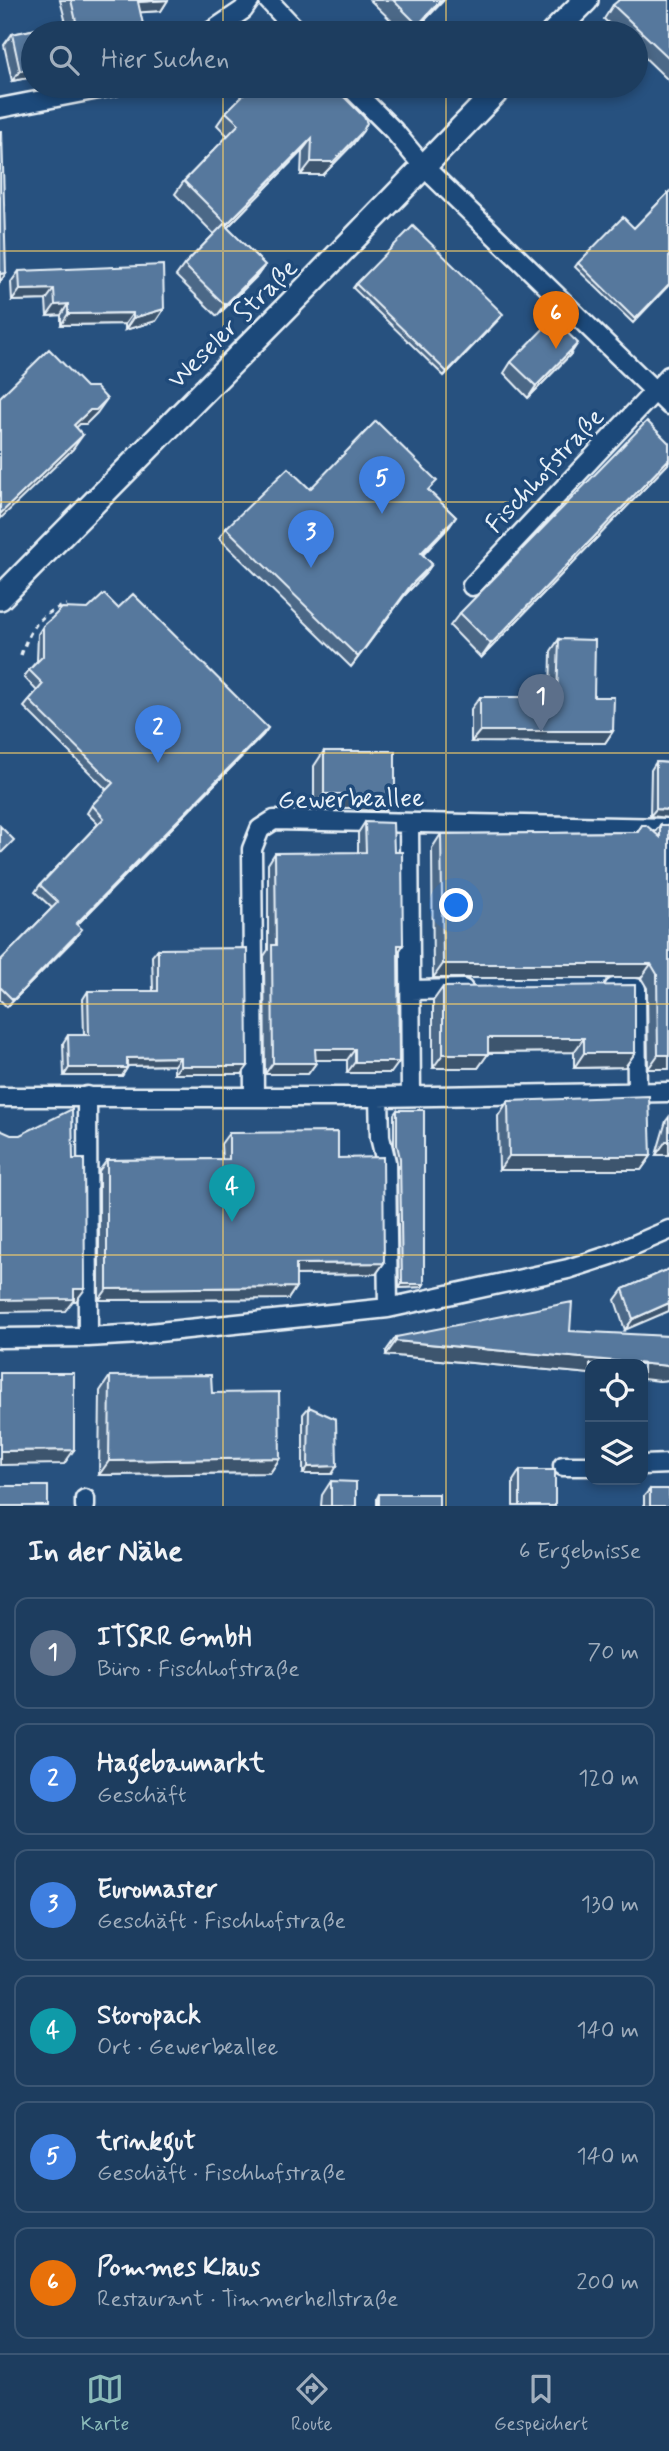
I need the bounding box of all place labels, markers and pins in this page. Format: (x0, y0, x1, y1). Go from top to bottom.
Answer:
pin: 6 (533, 291, 579, 349)
pin: 5 (359, 456, 405, 514)
pin: 3 (288, 510, 334, 568)
pin: 1 (518, 674, 564, 732)
pin: 2 (135, 705, 181, 763)
pin: 4 (209, 1164, 255, 1222)

